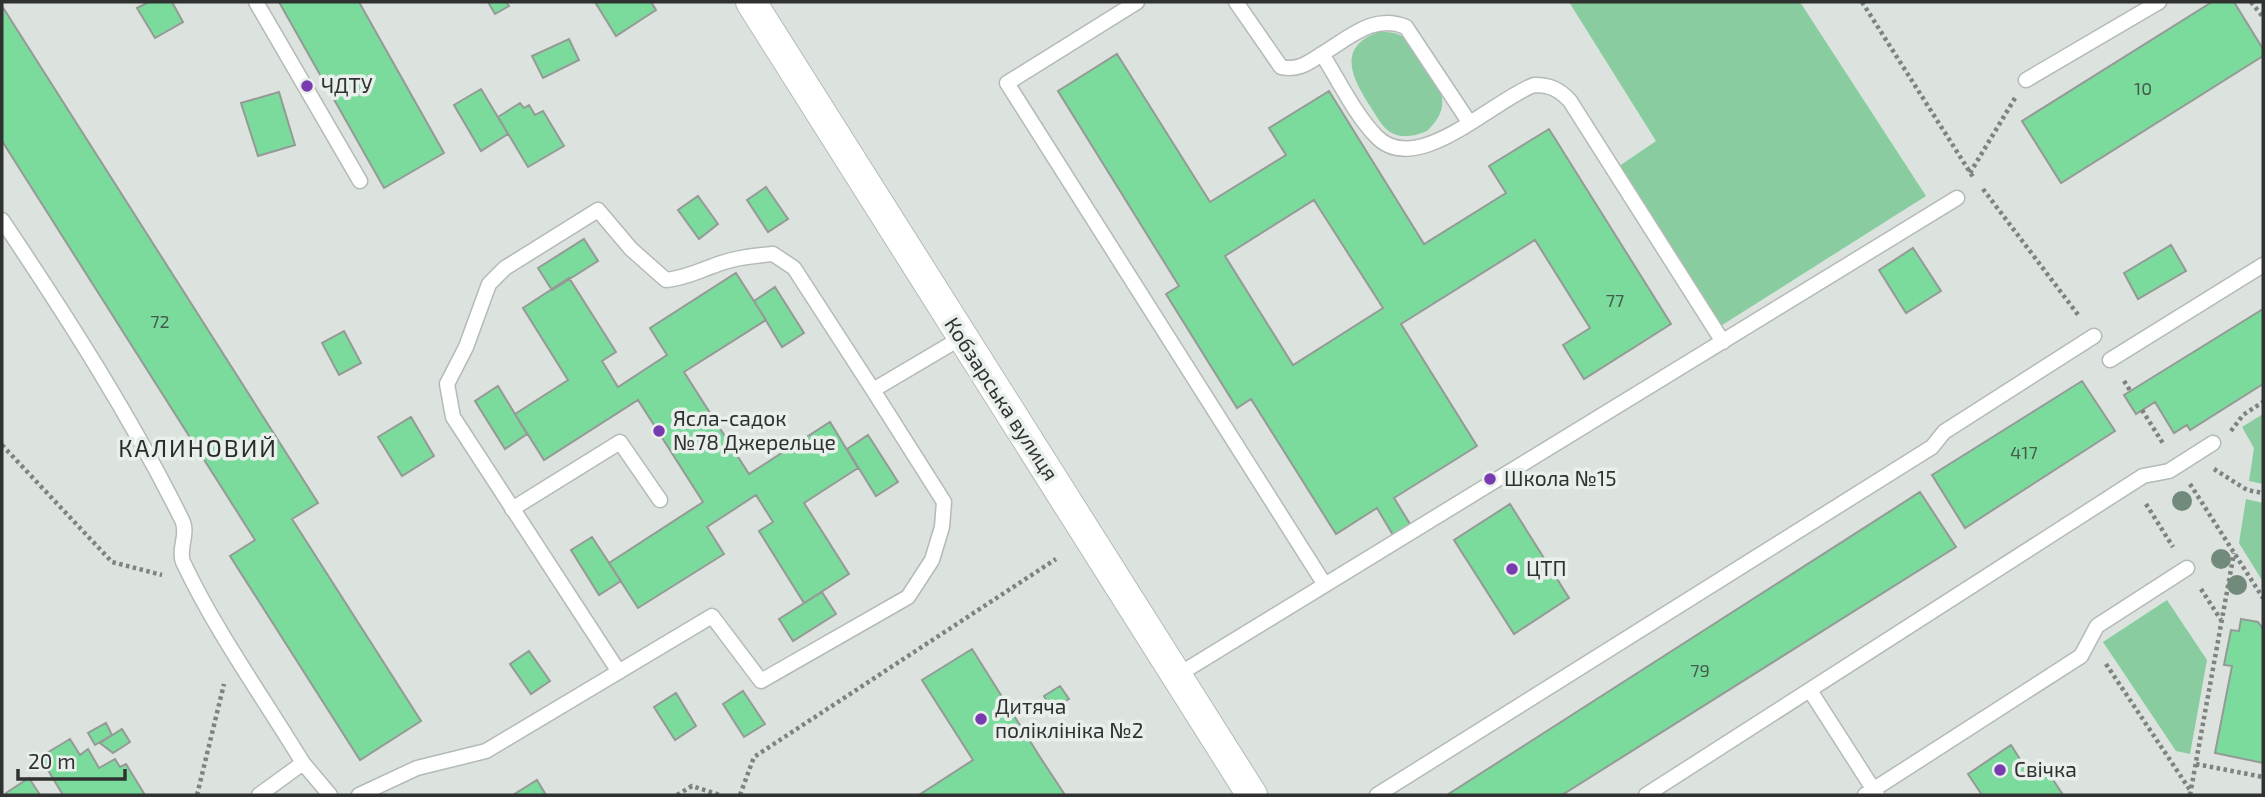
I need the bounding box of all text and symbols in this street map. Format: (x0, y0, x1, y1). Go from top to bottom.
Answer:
place label: ЧДТУ (321, 72, 373, 97)
house number: 10 (2134, 77, 2152, 99)
marker: ЧДТУ (299, 78, 315, 94)
house number: 77 (1606, 289, 1624, 311)
house number: 72 (150, 310, 170, 332)
street label: Кобзарська вулиця (939, 312, 1064, 485)
place label: Ясла-садок №78 Джерельце (673, 405, 836, 454)
marker: Ясла-садок №78 Джерельце (651, 423, 667, 439)
district label: КАЛИНОВИЙ (118, 433, 278, 462)
house number: 417 (2010, 441, 2038, 463)
place label: Школа №15 (1504, 465, 1617, 490)
marker: Школа №15 (1482, 471, 1498, 487)
place label: ЦТП (1526, 555, 1567, 580)
marker: ЦТП (1504, 561, 1520, 577)
house number: 79 (1690, 659, 1710, 681)
place label: Дитяча поліклініка №2 (995, 693, 1144, 742)
marker: Дитяча поліклініка №2 (973, 711, 989, 727)
scale bar (18, 738, 124, 782)
text: 20 m (28, 748, 76, 773)
place label: Свічка (2014, 756, 2077, 781)
marker: Свічка (1992, 762, 2008, 778)

